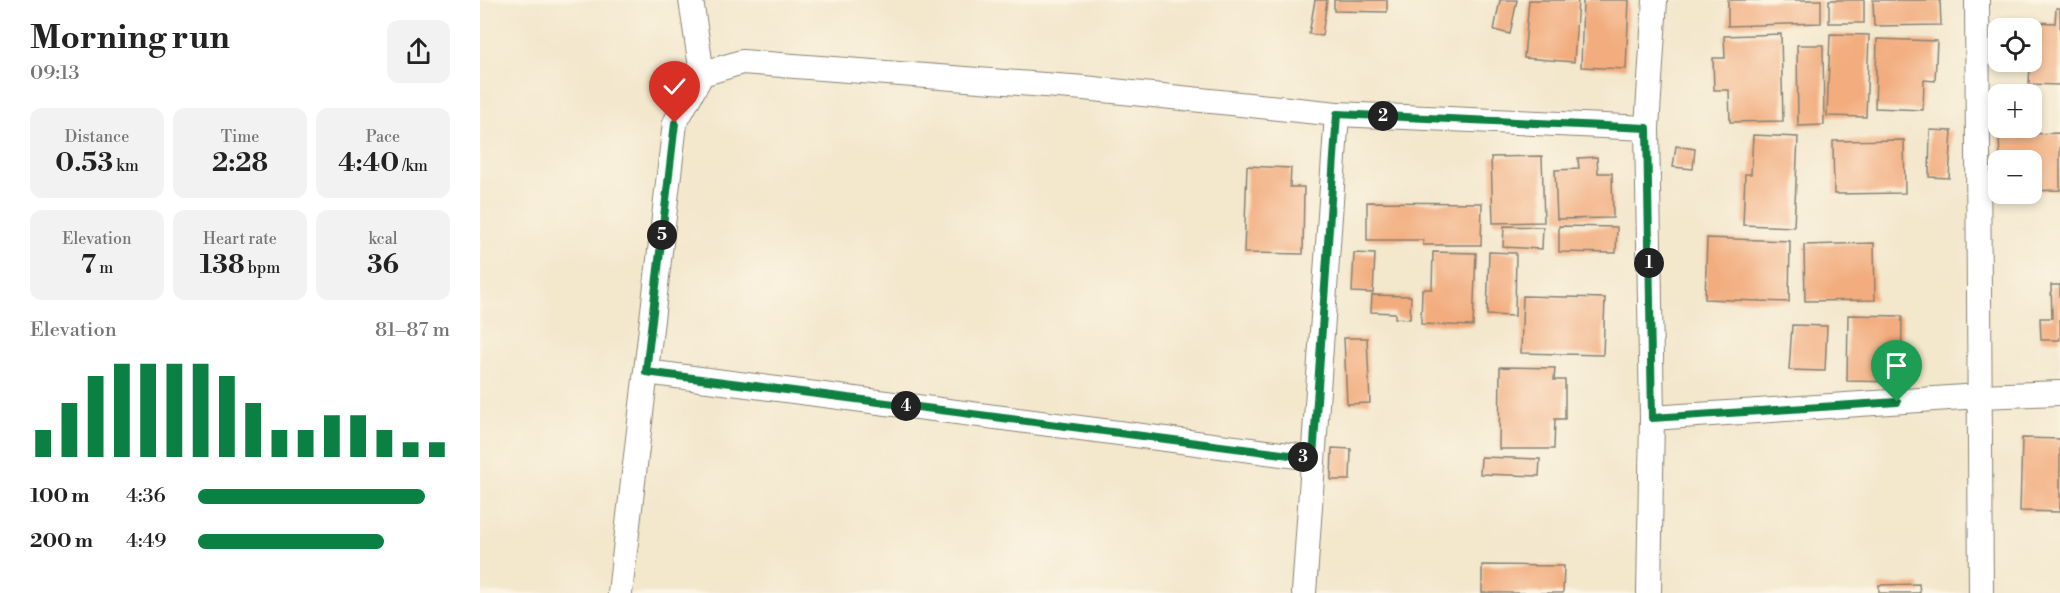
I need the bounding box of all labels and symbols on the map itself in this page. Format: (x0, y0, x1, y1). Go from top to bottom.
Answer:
pin (649, 61, 700, 123)
pin: 2 (1368, 101, 1398, 131)
pin: 5 (647, 220, 677, 250)
pin: 1 (1634, 248, 1664, 278)
pin (1871, 340, 1922, 402)
pin: 4 (891, 391, 921, 421)
pin: 3 (1288, 442, 1318, 472)

